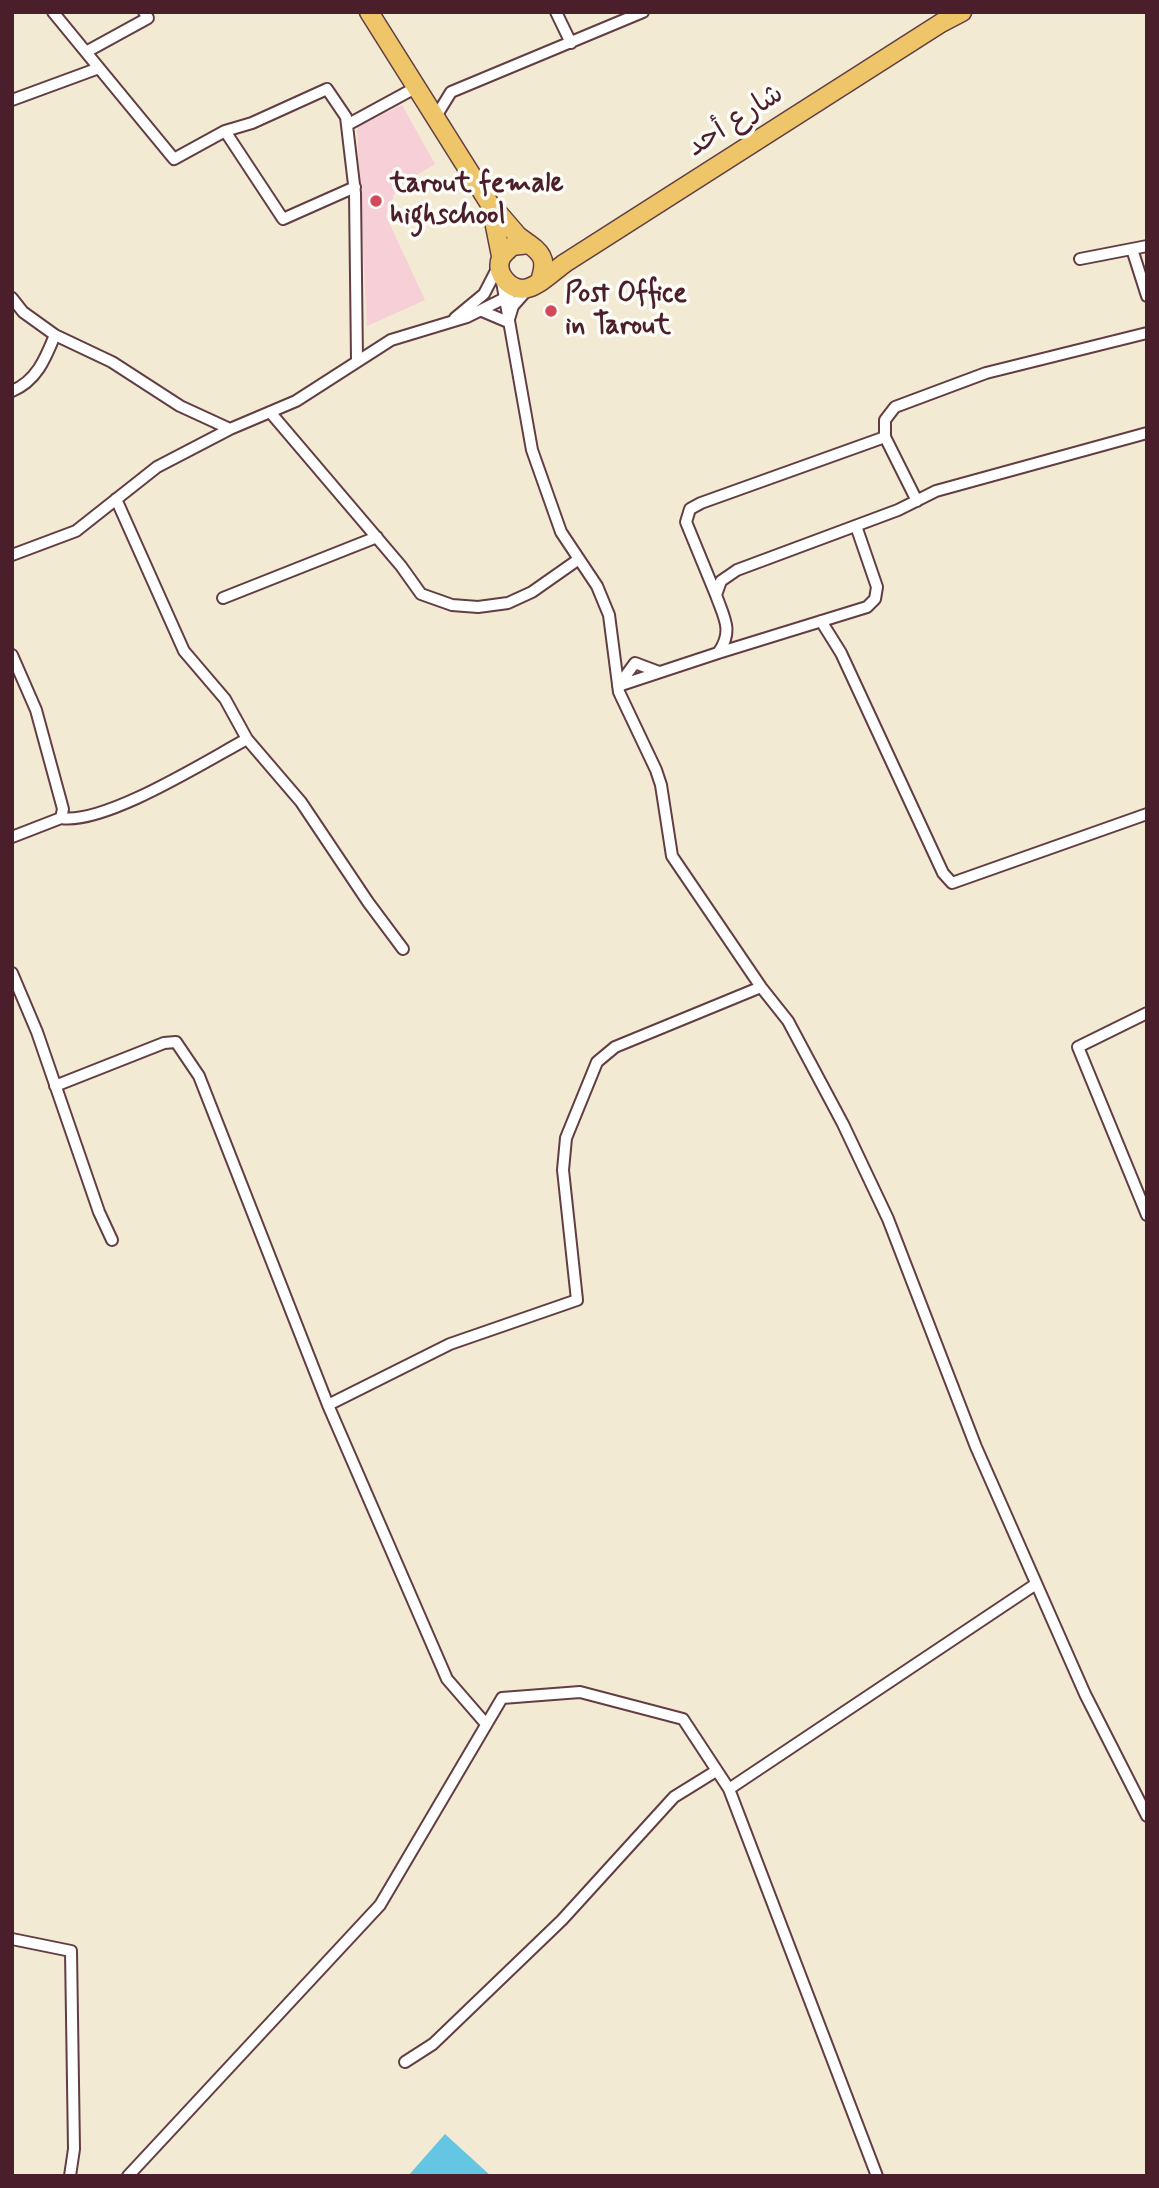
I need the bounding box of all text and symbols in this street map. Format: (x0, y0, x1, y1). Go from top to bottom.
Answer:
street label: شارع أحد (681, 78, 791, 166)
place label: tarout female highschool (390, 168, 564, 234)
marker: tarout female highschool (368, 193, 384, 209)
place label: Post Office in Tarout (565, 278, 687, 344)
marker: Post Office in Tarout (543, 303, 559, 319)

